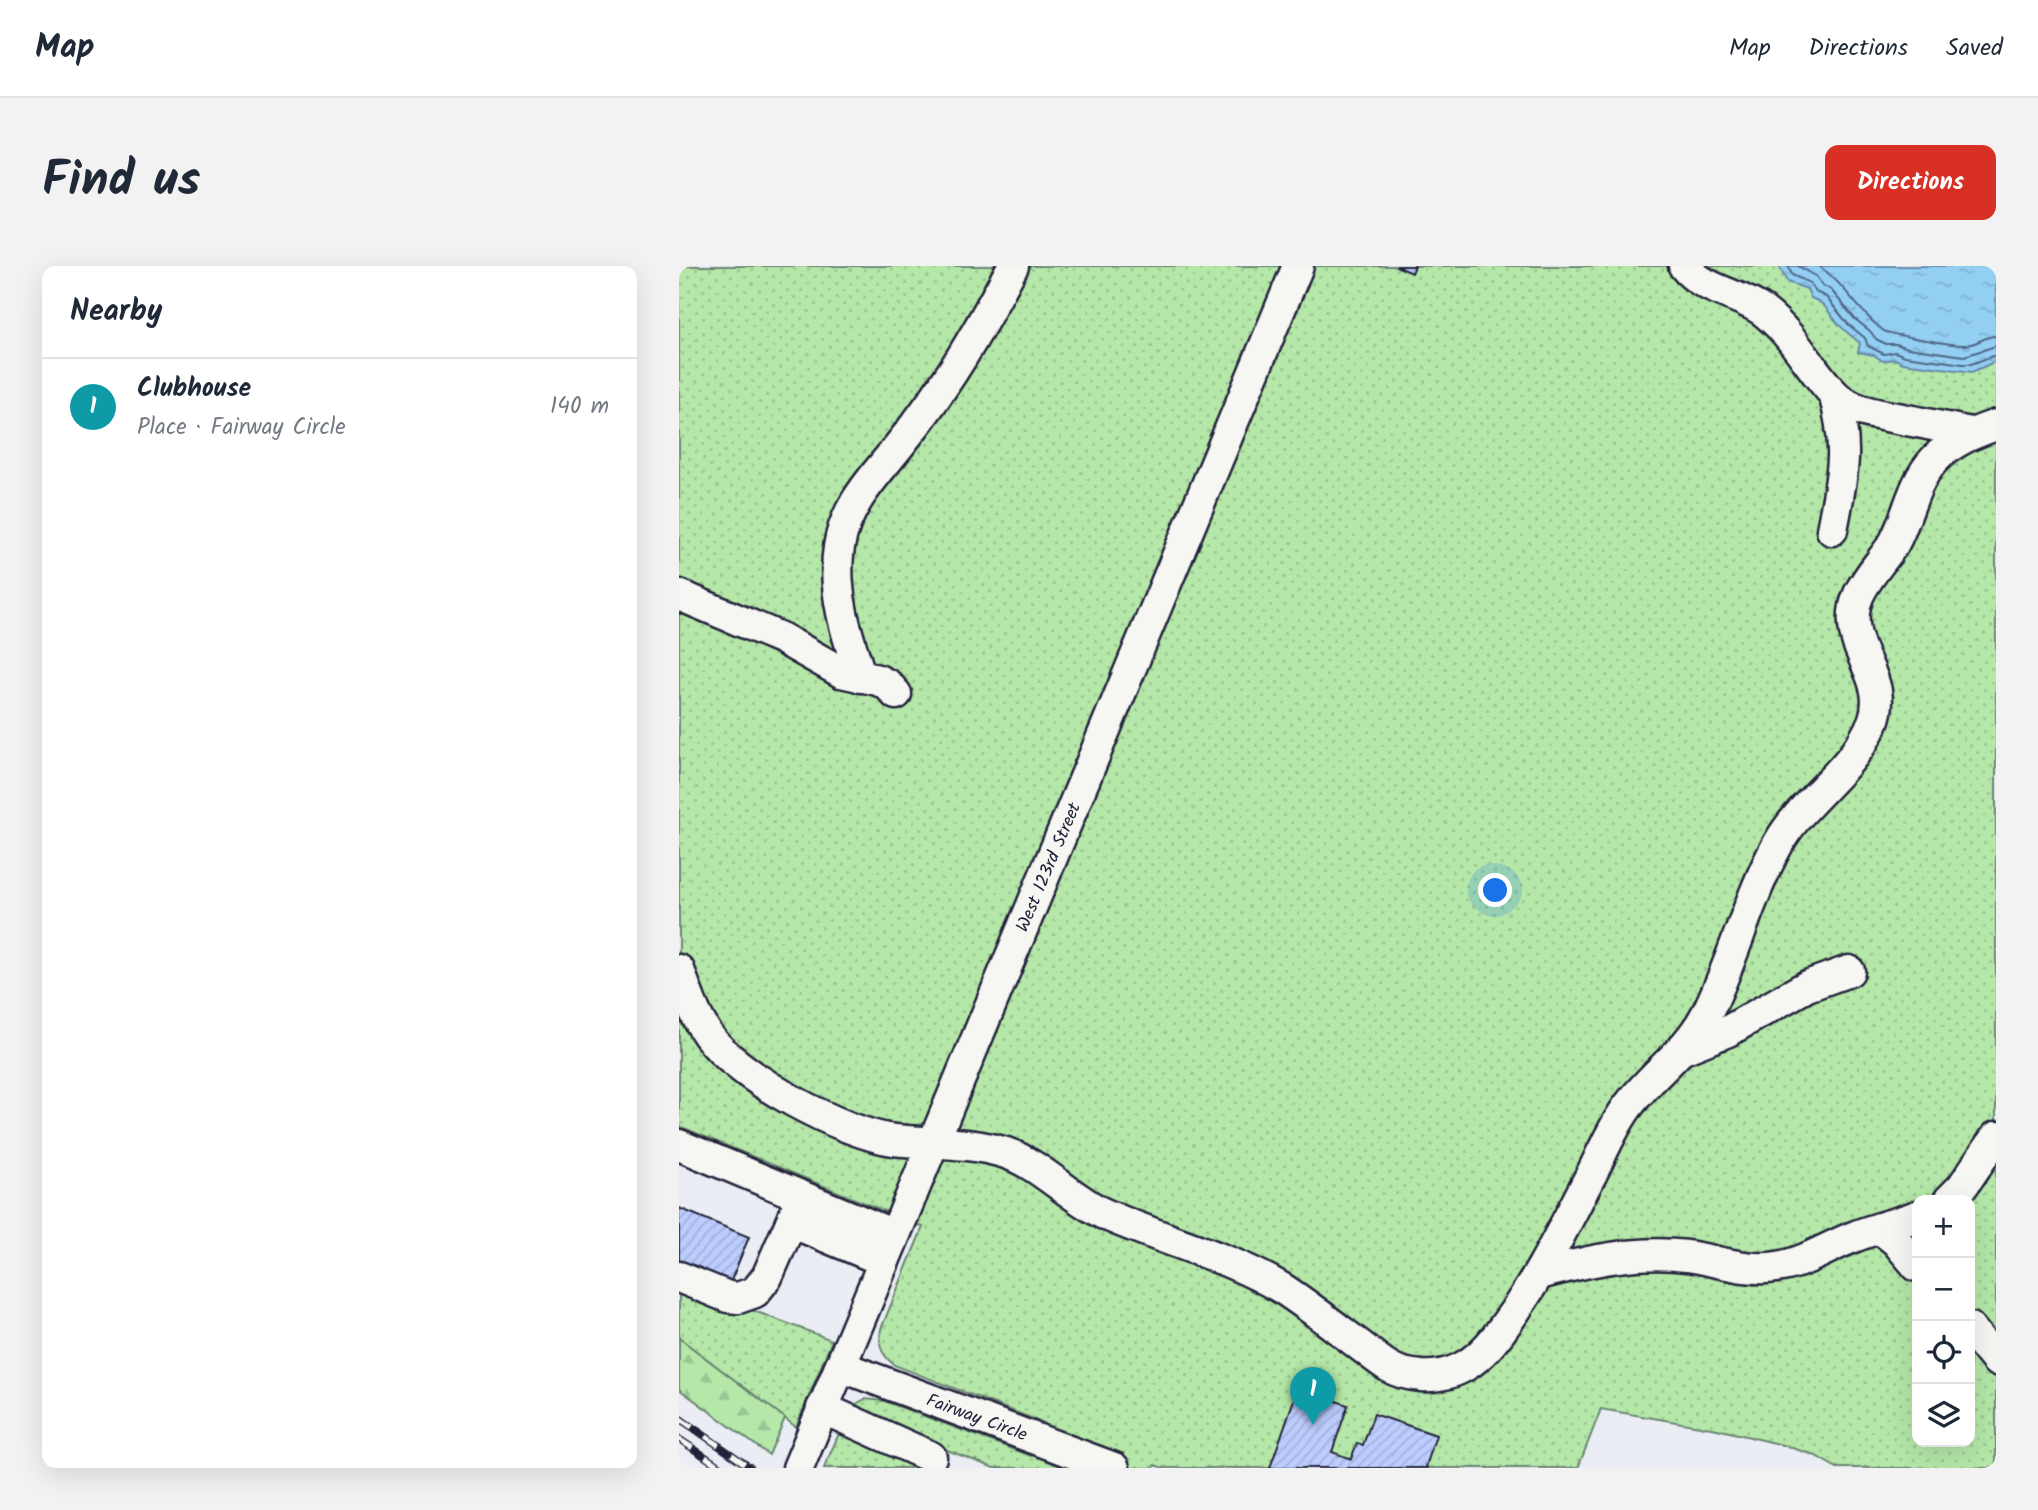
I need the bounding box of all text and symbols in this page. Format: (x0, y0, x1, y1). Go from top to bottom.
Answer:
text: Map (35, 22, 95, 75)
text: Map (1729, 29, 1771, 68)
text: Directions (1809, 29, 1908, 68)
text: Saved (1946, 29, 2003, 68)
text: Find us (42, 143, 200, 221)
button: Directions (1825, 145, 1996, 220)
text: Nearby (70, 288, 162, 336)
text: Clubhouse (137, 368, 251, 410)
text: 1 (90, 389, 96, 425)
text: 140 m (550, 389, 609, 425)
text: Place · Fairway Circle (137, 410, 346, 446)
street label: West 123rd Street (1009, 797, 1090, 937)
your location (1478, 873, 1512, 907)
map controls (1912, 1195, 1975, 1447)
button: + (1912, 1195, 1975, 1258)
button: − (1912, 1258, 1975, 1321)
button: locate (1912, 1321, 1975, 1384)
pin: 1 (1290, 1367, 1336, 1425)
button: layers (1912, 1384, 1975, 1447)
street label: Fairway Circle (922, 1387, 1031, 1450)

